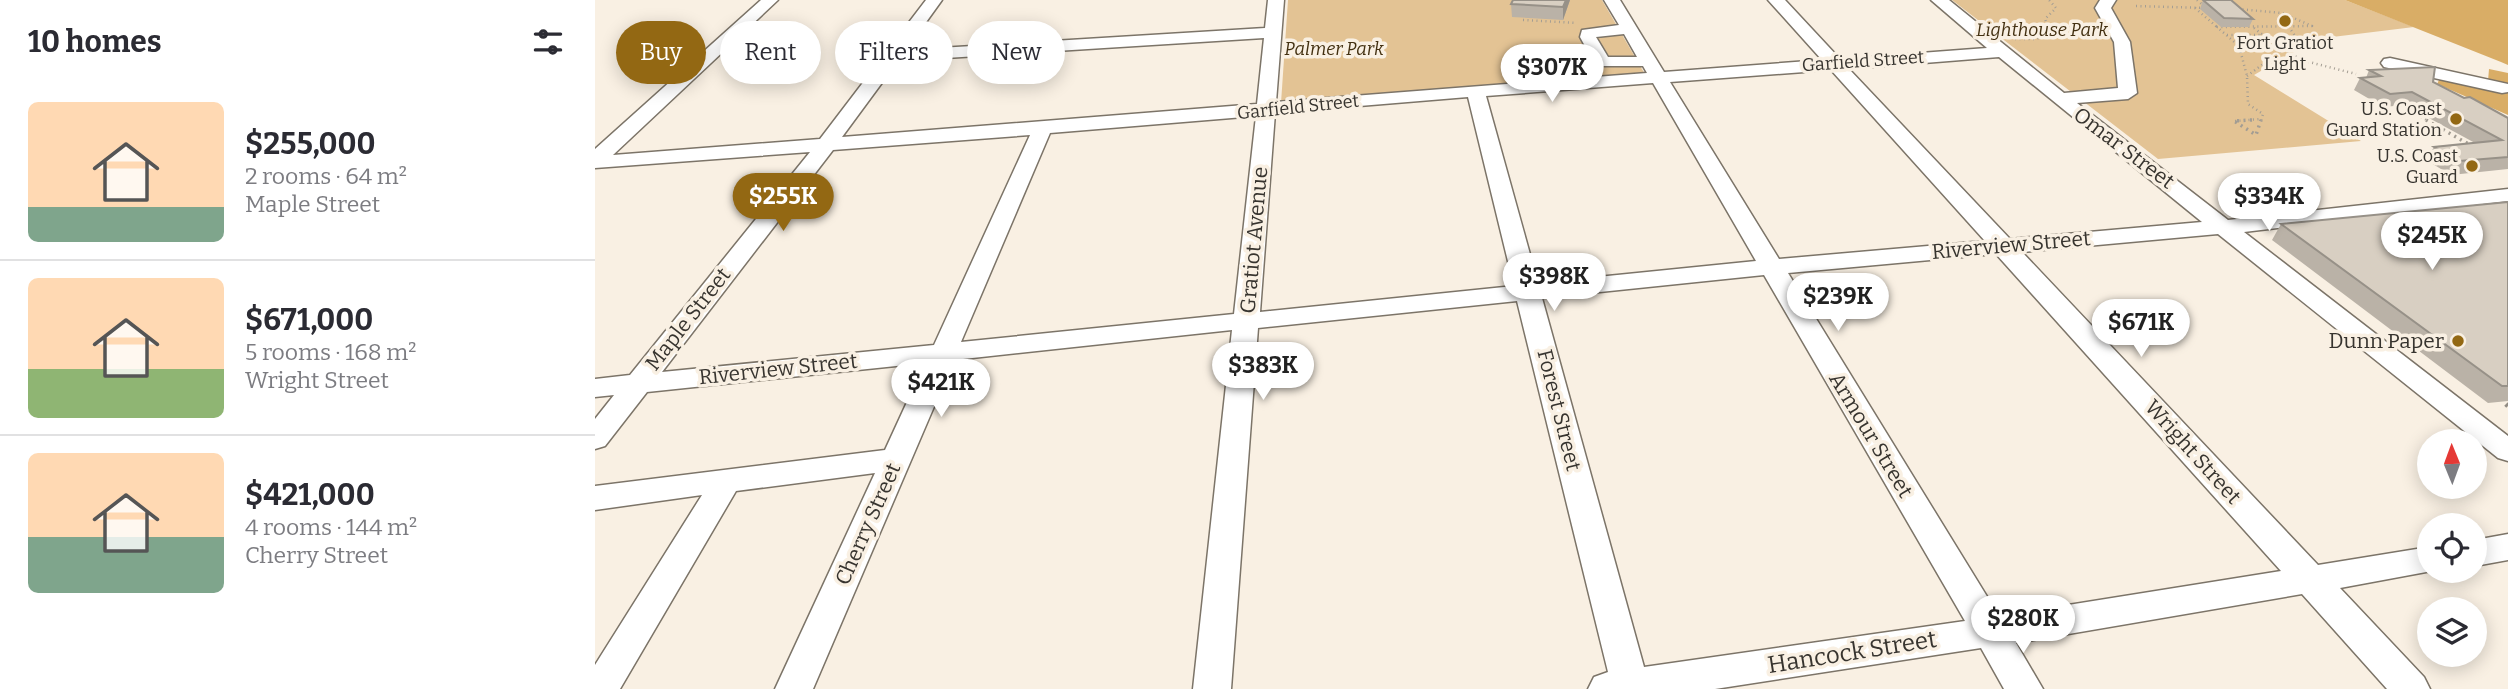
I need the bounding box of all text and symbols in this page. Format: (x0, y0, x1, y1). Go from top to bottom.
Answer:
marker: Fort Gratiot Light (2277, 13, 2293, 29)
park label: Lighthouse Park (1976, 19, 2108, 41)
chip: Buy (616, 21, 706, 84)
chip: Rent (720, 21, 821, 84)
chip: Filters (835, 21, 953, 84)
chip: New (967, 21, 1065, 84)
icon: filters (529, 23, 567, 61)
text: 10 homes (28, 24, 162, 60)
place label: Fort Gratiot Light (2237, 32, 2334, 75)
park label: Palmer Park (1284, 38, 1384, 60)
pin: $307K (1503, 44, 1601, 104)
street label: Garfield Street (1801, 46, 1925, 76)
text: $307K (1517, 53, 1587, 81)
street label: Garfield Street (1236, 90, 1361, 124)
place label: U.S. Coast Guard Station (2326, 98, 2443, 141)
street label: Omar Street (2068, 102, 2180, 195)
marker: U.S. Coast Guard Station (2448, 111, 2464, 127)
text: $255,000 (245, 126, 376, 162)
icon: home (84, 130, 168, 214)
place label: U.S. Coast Guard (2377, 145, 2458, 188)
marker: U.S. Coast Guard (2464, 158, 2480, 174)
text: 2 rooms · 64 m² (245, 162, 407, 190)
street label: Gratiot Avenue (1235, 166, 1273, 314)
pin: $255K (734, 174, 832, 233)
pin: $334K (2220, 174, 2318, 233)
text: $255K (749, 182, 817, 210)
text: $334K (2234, 182, 2304, 210)
text: Maple Street (245, 190, 380, 218)
pin: $245K (2383, 212, 2481, 272)
text: $245K (2397, 221, 2467, 249)
street label: Riverview Street (1930, 225, 2092, 265)
pin: $398K (1505, 254, 1603, 313)
street label: Maple Street (640, 262, 736, 376)
text: $398K (1519, 262, 1589, 290)
pin: $239K (1789, 274, 1887, 333)
text: $239K (1803, 282, 1873, 310)
pin: $671K (2092, 300, 2190, 359)
text: $671,000 (245, 302, 373, 338)
icon: home (84, 306, 168, 390)
text: $671K (2108, 308, 2174, 336)
place label: Dunn Paper (2329, 328, 2444, 354)
marker: Dunn Paper (2450, 333, 2466, 349)
text: 5 rooms · 168 m² (245, 338, 416, 366)
pin: $383K (1214, 342, 1312, 402)
street label: Forest Street (1531, 347, 1587, 474)
street label: Riverview Street (697, 348, 859, 390)
text: $383K (1228, 351, 1298, 379)
pin: $421K (892, 360, 990, 419)
text: Wright Street (245, 366, 389, 394)
text: $421K (907, 368, 975, 396)
street label: Armour Street (1823, 368, 1919, 503)
street label: Wright Street (2139, 394, 2247, 510)
north arrow (2417, 429, 2487, 499)
map controls (2417, 429, 2487, 667)
street label: Cherry Street (830, 459, 907, 589)
text: $421,000 (245, 477, 375, 513)
icon: home (84, 481, 168, 565)
text: 4 rooms · 144 m² (245, 513, 417, 541)
button: locate (2417, 513, 2487, 583)
text: Cherry Street (245, 541, 388, 569)
pin: $280K (1974, 596, 2072, 655)
button: layers (2417, 597, 2487, 667)
text: $280K (1987, 604, 2059, 632)
street label: Hancock Street (1765, 625, 1939, 679)

